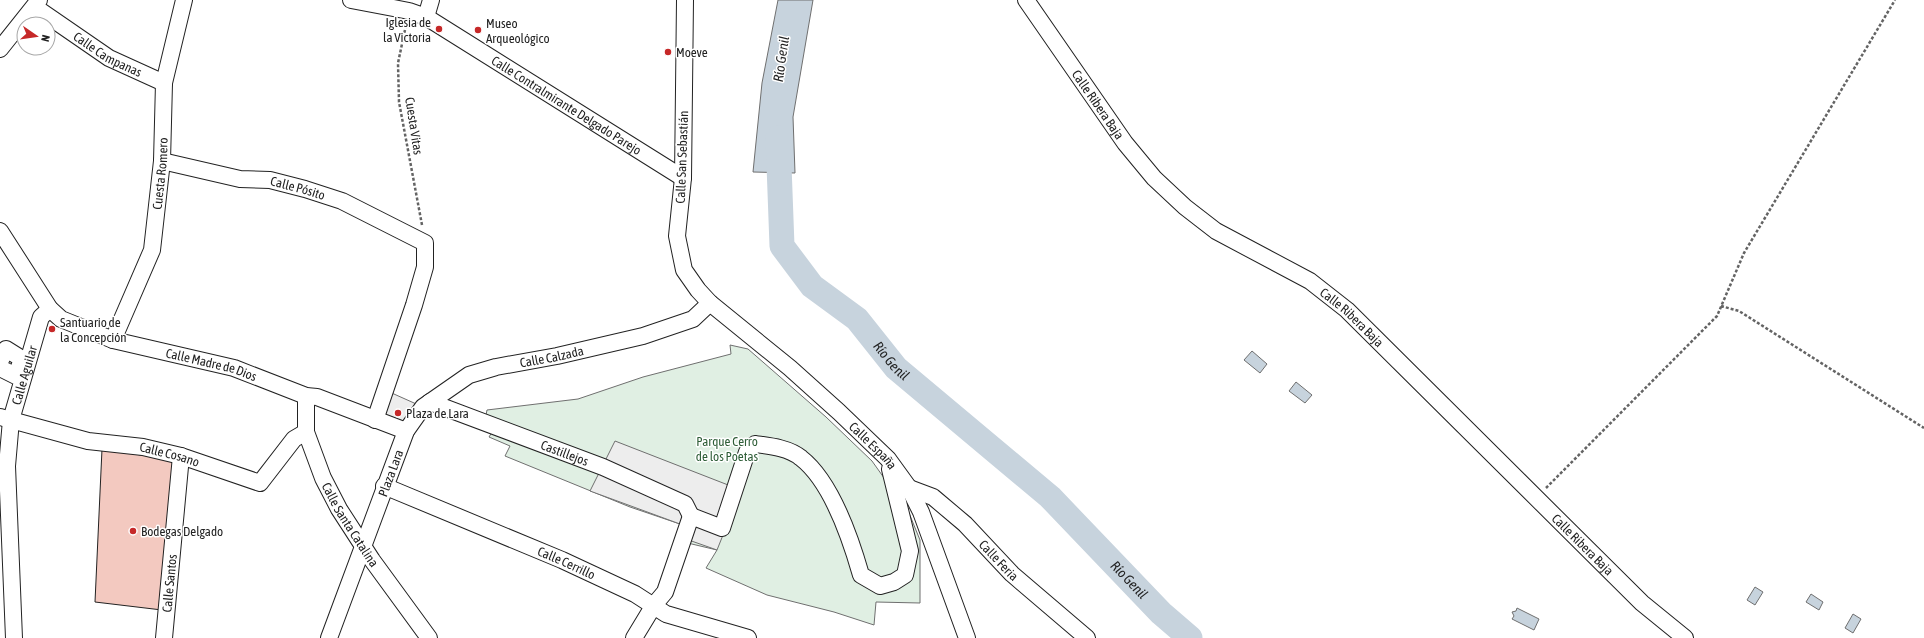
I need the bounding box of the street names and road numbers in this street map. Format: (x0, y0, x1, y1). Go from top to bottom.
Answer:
street label: Calle Campanas (71, 28, 145, 80)
street label: Calle Contralmirante Delgado Parejo (489, 53, 644, 158)
street label: Calle Ribera Baja (1069, 67, 1127, 142)
street label: Cuesta Vitas (402, 96, 426, 156)
street label: Calle San Sebastián (673, 110, 691, 204)
street label: Cuesta Romero (149, 137, 170, 210)
street label: Calle Pósito (269, 173, 327, 203)
street label: Calle Ribera Baja (1317, 284, 1387, 350)
street label: Calle Calzada (518, 343, 585, 370)
street label: Calle Aguilar (8, 344, 40, 407)
street label: Calle Madre de Dios (164, 345, 260, 384)
street label: Calle España (846, 419, 900, 472)
street label: Castillejos (539, 437, 591, 469)
street label: Calle Cosano (139, 439, 202, 469)
street label: Plaza Lara (375, 447, 406, 499)
street label: Calle Santa Catalina (319, 480, 382, 570)
street label: Calle Ribera Baja (1549, 511, 1617, 578)
street label: Calle Feria (976, 537, 1021, 584)
street label: Calle Cerrillo (535, 543, 598, 582)
street label: Calle Santos (159, 553, 179, 613)

